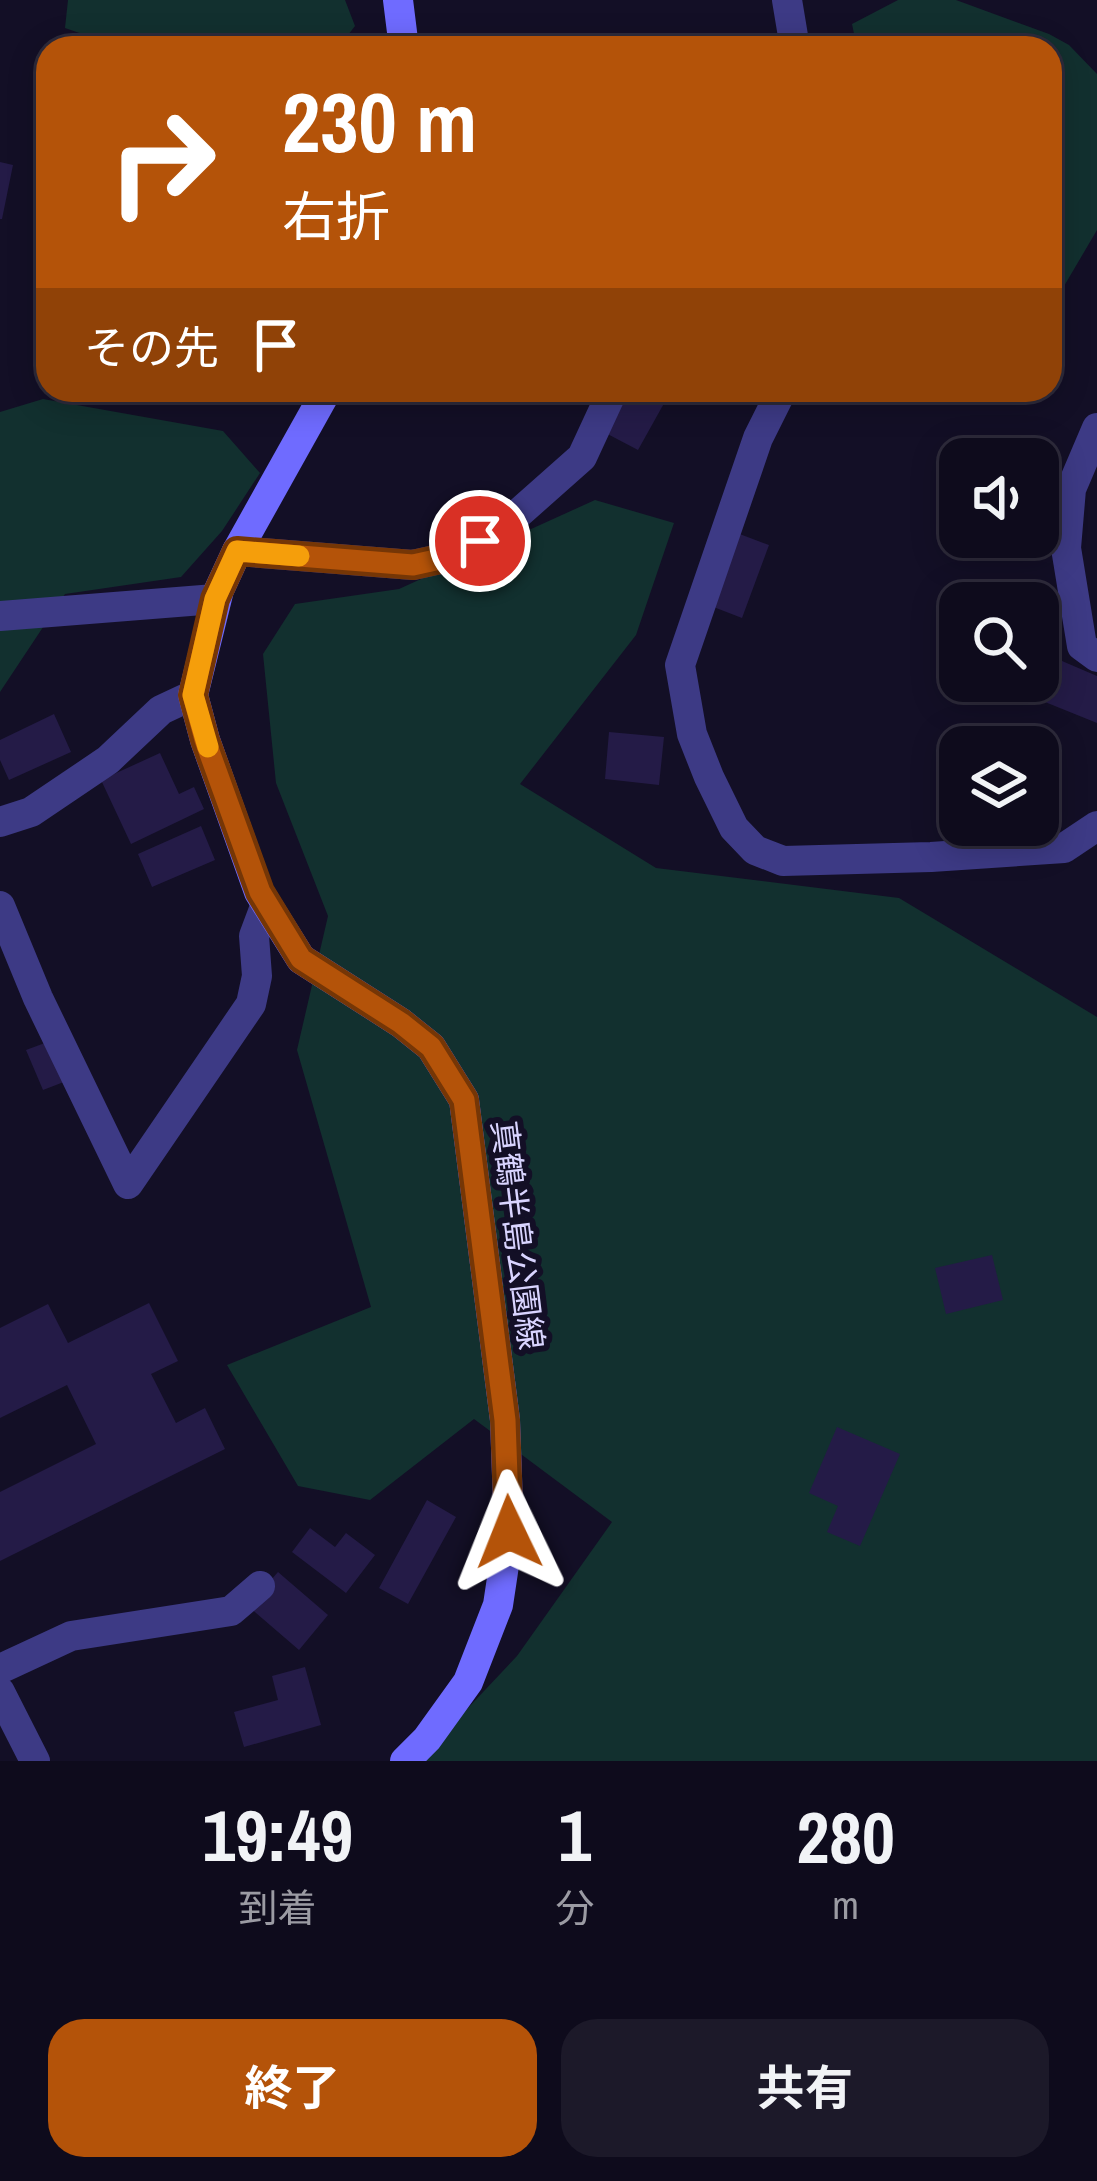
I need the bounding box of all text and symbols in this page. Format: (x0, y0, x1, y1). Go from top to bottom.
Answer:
text: 230 m (282, 65, 477, 178)
icon: right (84, 84, 240, 240)
text: 右折 (282, 180, 390, 253)
icon: arrive (243, 312, 309, 378)
text: その先 (84, 317, 219, 378)
map controls (939, 438, 1059, 846)
button: sound (939, 438, 1059, 558)
pin (429, 490, 531, 592)
icon: arrive (447, 508, 513, 574)
button: search (939, 582, 1059, 702)
button: layers (939, 726, 1059, 846)
street label: 真鶴半島公園線 (482, 1118, 554, 1352)
position arrow (446, 1469, 572, 1595)
text: 19:49 (202, 1786, 353, 1883)
text: 1 (558, 1786, 591, 1883)
text: 280 (796, 1788, 895, 1885)
text: m (832, 1879, 859, 1931)
text: 到着 (239, 1882, 317, 1934)
text: 分 (555, 1882, 594, 1934)
button: 終了 (48, 2019, 537, 2157)
button: 共有 (561, 2019, 1049, 2157)

